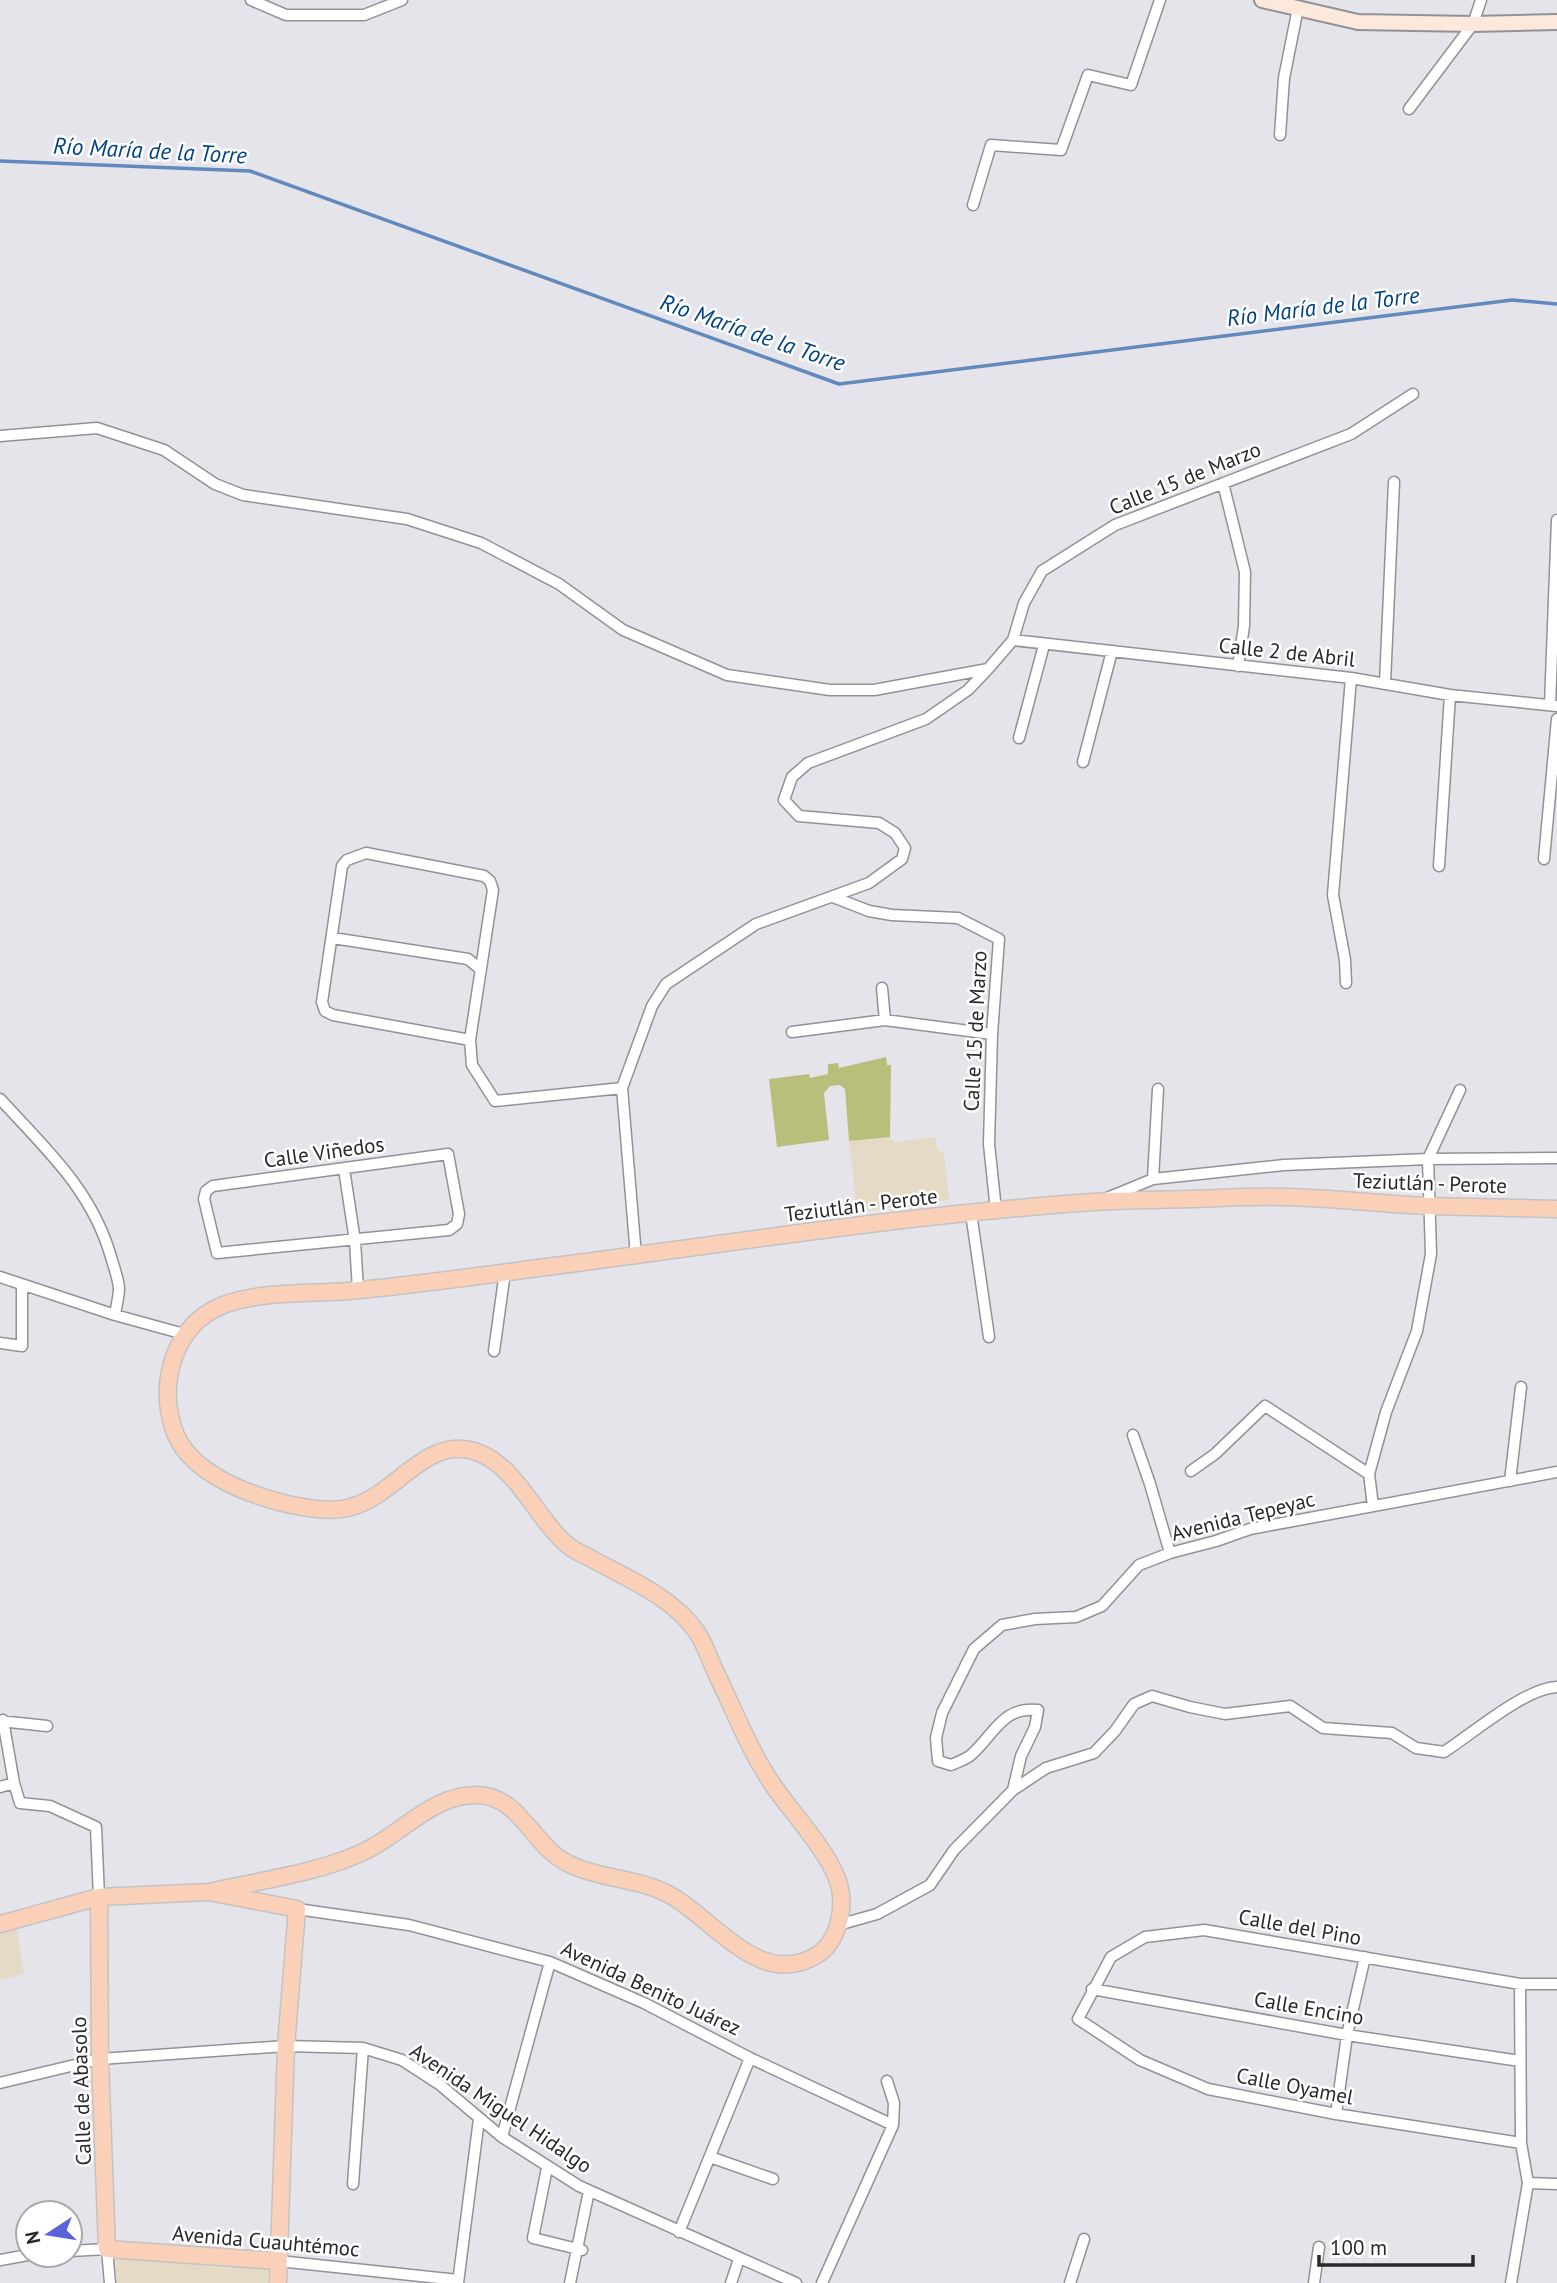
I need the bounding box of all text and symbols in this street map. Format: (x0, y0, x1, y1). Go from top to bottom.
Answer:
water label: Río María de la Torre (52, 130, 248, 170)
water label: Río María de la Torre (1225, 280, 1421, 332)
water label: Río María de la Torre (657, 287, 850, 377)
street label: Calle 15 de Marzo (1105, 435, 1265, 521)
street label: Calle 2 de Abril (1217, 631, 1357, 673)
street label: Calle 15 de Marzo (957, 950, 993, 1112)
street label: Calle Viñedos (262, 1130, 386, 1174)
street label: Teziutlán - Perote (1353, 1167, 1507, 1199)
street label: Teziutlán - Perote (783, 1182, 939, 1228)
street label: Avenida Tepeyac (1169, 1485, 1317, 1547)
street label: Calle del Pino (1236, 1903, 1364, 1951)
street label: Avenida Benito Juárez (557, 1935, 745, 2041)
street label: Calle Encino (1252, 1985, 1366, 2031)
street label: Calle de Abasolo (65, 2016, 97, 2166)
street label: Avenida Miguel Hidalgo (405, 2037, 597, 2179)
street label: Calle Oyamel (1234, 2061, 1356, 2111)
north arrow (14, 2199, 84, 2269)
street label: Avenida Cuauhtémoc (171, 2219, 361, 2263)
scale bar (1319, 2224, 1473, 2268)
text: N (19, 2229, 45, 2246)
text: 100 m (1330, 2234, 1387, 2261)

